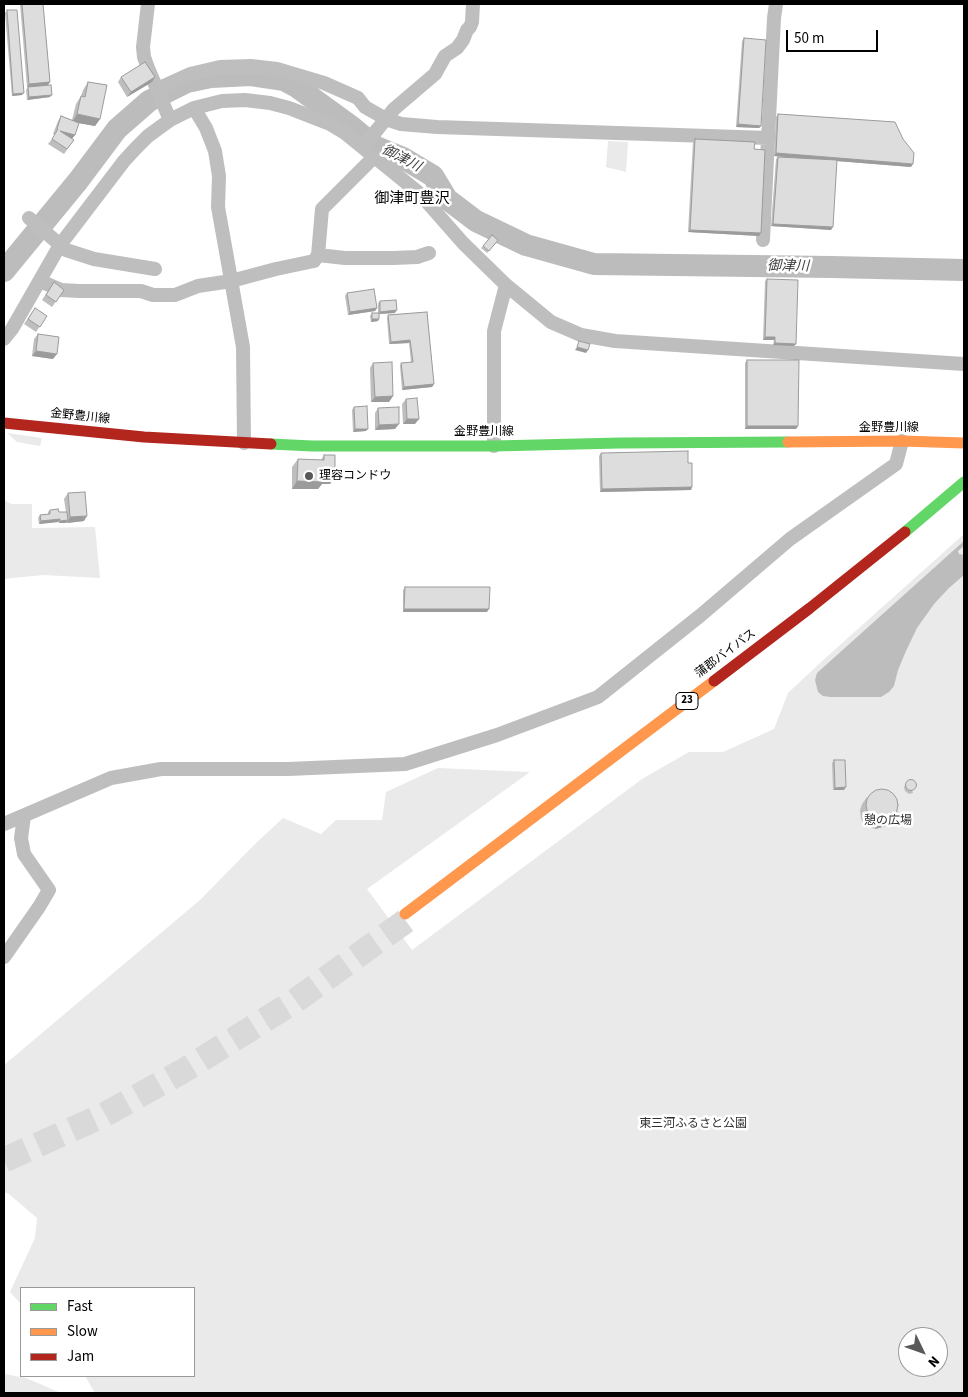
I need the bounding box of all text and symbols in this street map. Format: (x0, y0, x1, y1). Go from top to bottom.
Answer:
scale bar (788, 20, 880, 52)
text: 50 m (794, 28, 824, 49)
water label: 御津川 (378, 142, 424, 176)
district label: 御津町豊沢 (375, 191, 449, 209)
water label: 御津川 (767, 258, 809, 276)
street label: 金野豊川線 (49, 407, 111, 427)
street label: 金野豊川線 (859, 421, 919, 435)
street label: 金野豊川線 (454, 425, 514, 439)
place label: 理容コンドウ (319, 469, 391, 483)
marker: 理容コンドウ (303, 470, 315, 482)
street label: 蒲郡バイパス (693, 627, 759, 681)
road number: 23 (676, 692, 698, 709)
park label: 憩の広場 (864, 814, 912, 828)
park label: 東三河ふるさと公園 (639, 1117, 747, 1131)
legend (20, 1287, 195, 1377)
text: Fast (67, 1296, 93, 1317)
text: Slow (67, 1321, 98, 1342)
north arrow (898, 1327, 948, 1377)
text: Jam (67, 1346, 94, 1367)
text: N (923, 1351, 944, 1372)

